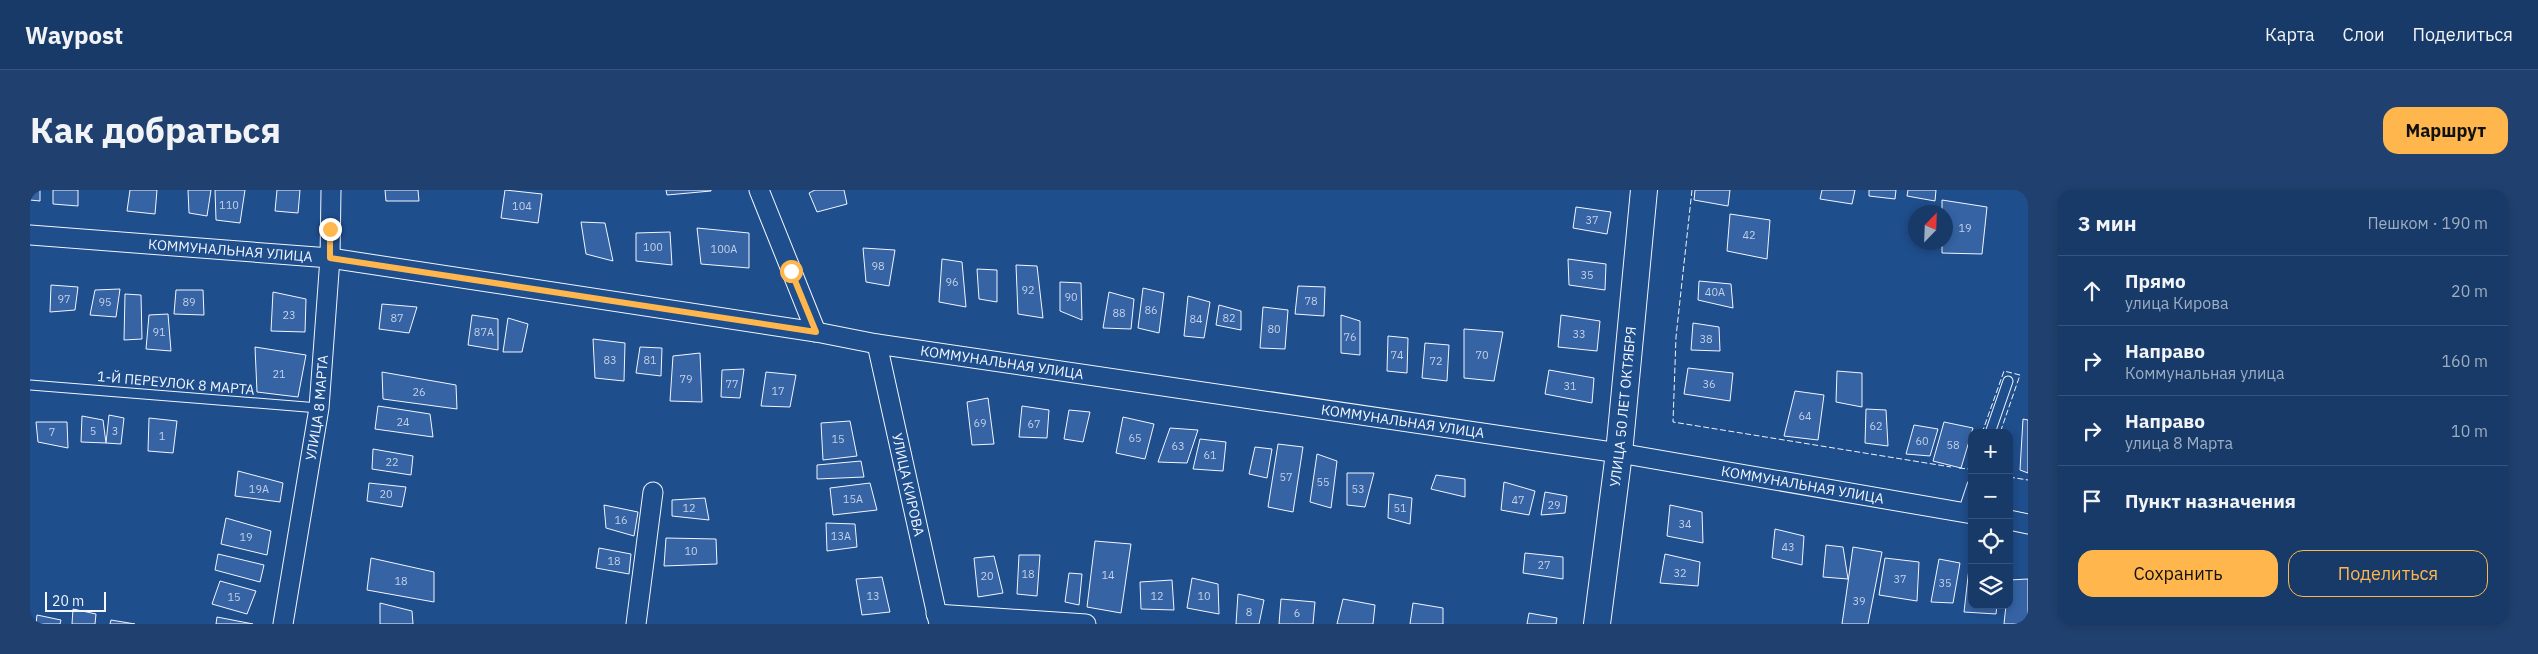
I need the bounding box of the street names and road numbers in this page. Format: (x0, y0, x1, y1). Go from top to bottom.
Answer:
street label: КОММУНАЛЬНАЯ УЛИЦА (148, 235, 313, 266)
street label: УЛИЦА 50 ЛЕТ ОКТЯБРЯ (1606, 325, 1640, 488)
street label: КОММУНАЛЬНАЯ УЛИЦА (919, 341, 1085, 383)
street label: УЛИЦА 8 МАРТА (301, 354, 332, 462)
street label: 1-Й ПЕРЕУЛОК 8 МАРТА (97, 366, 256, 399)
street label: КОММУНАЛЬНАЯ УЛИЦА (1320, 400, 1486, 442)
street label: УЛИЦА КИРОВА (888, 431, 928, 538)
street label: КОММУНАЛЬНАЯ УЛИЦА (1720, 462, 1885, 508)

